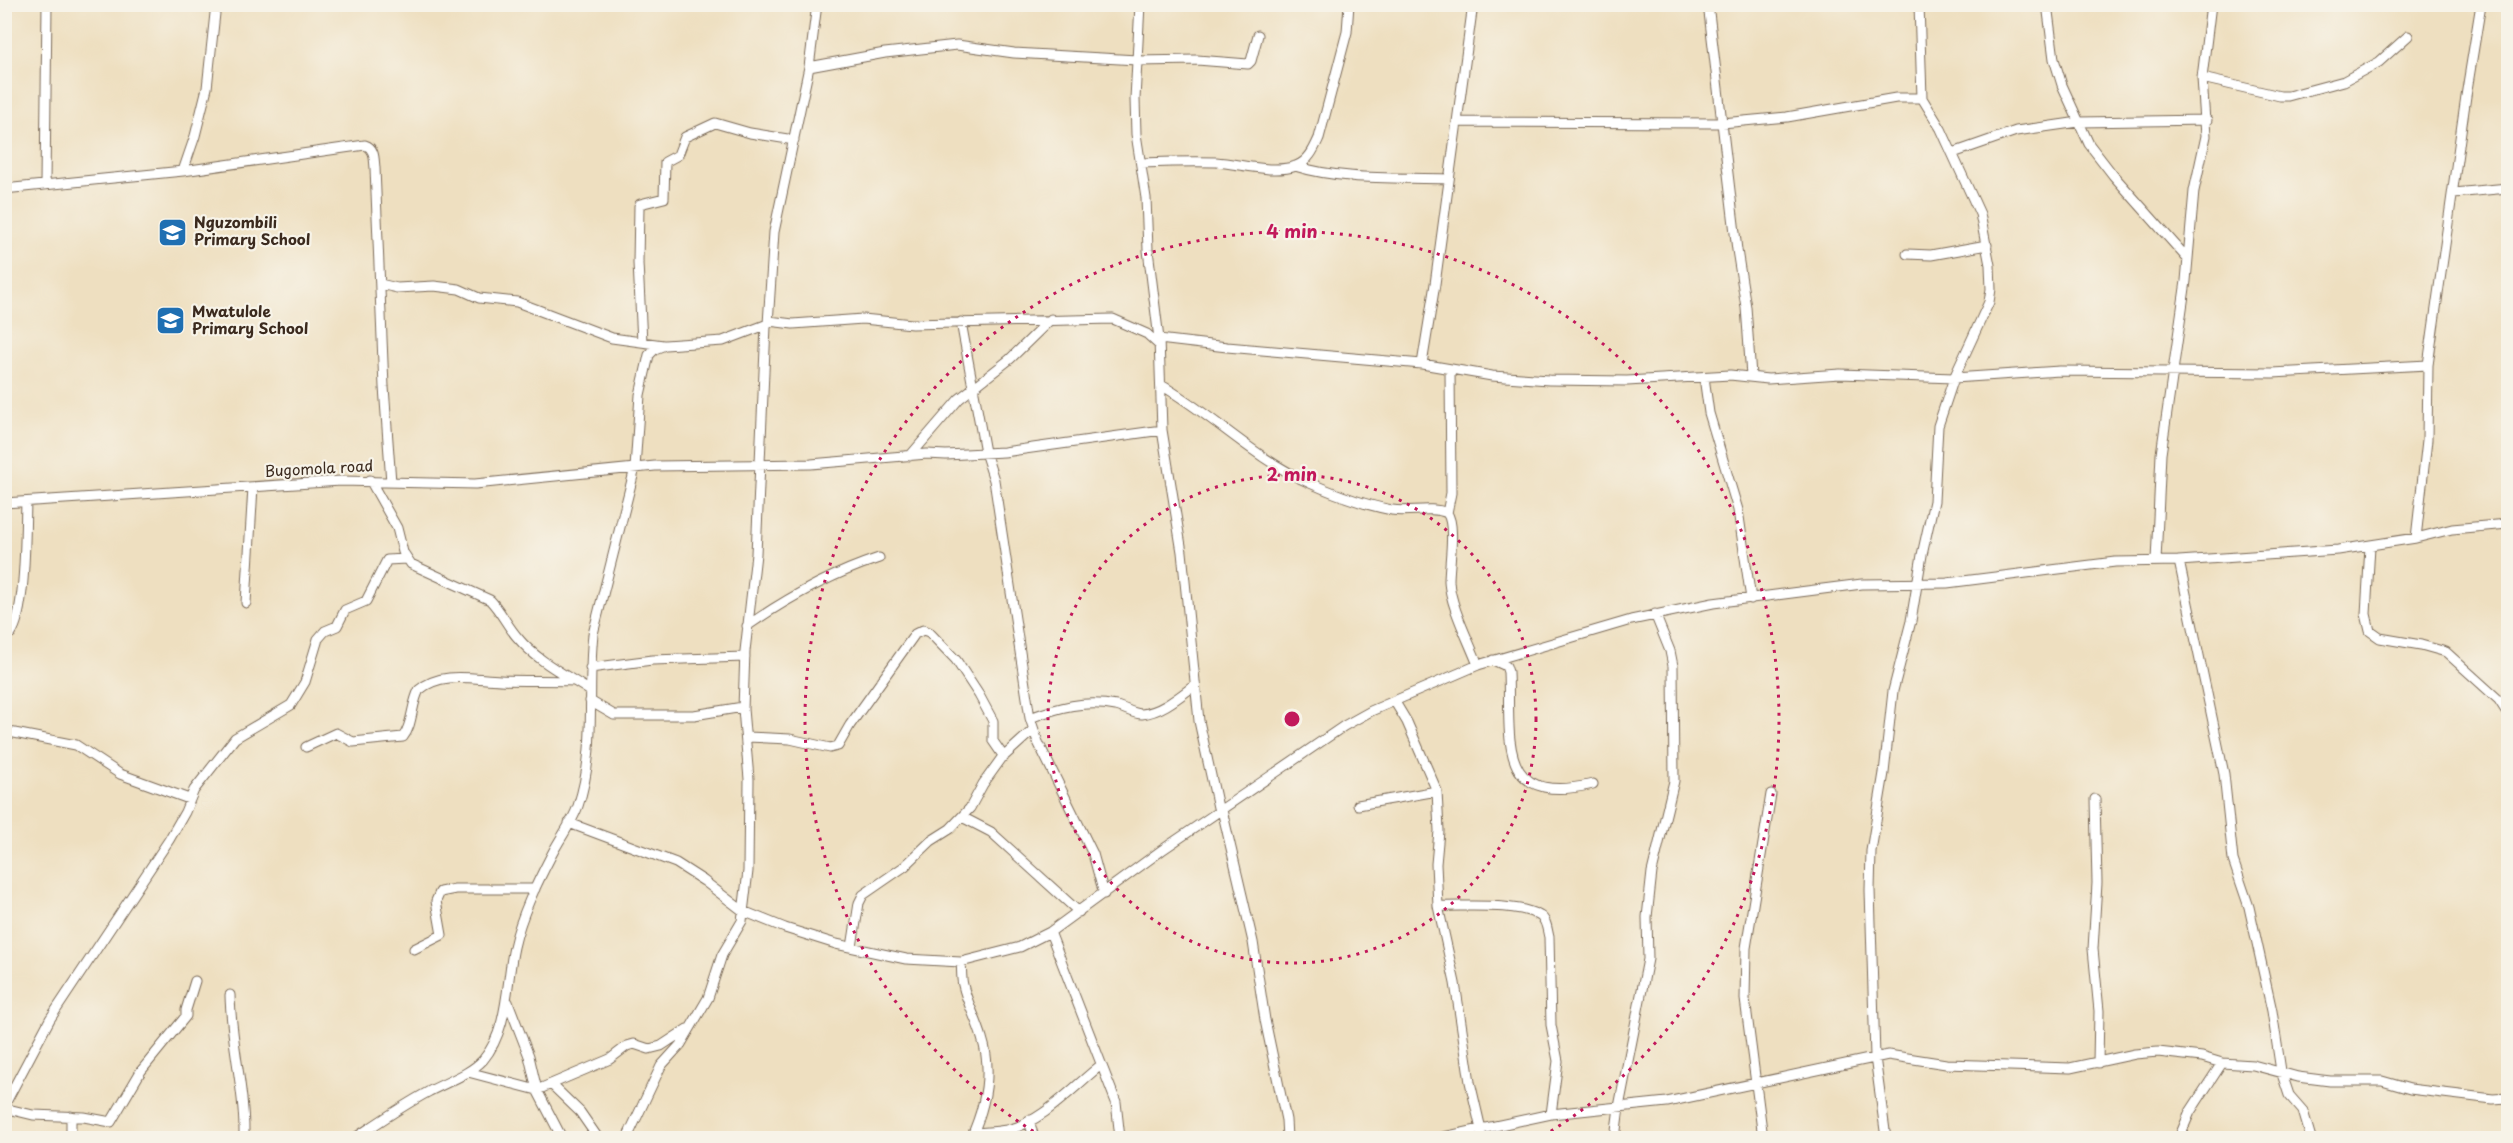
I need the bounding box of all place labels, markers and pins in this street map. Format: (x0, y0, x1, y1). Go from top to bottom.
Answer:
place label: Nguzombili Primary School (194, 210, 310, 250)
school or university icon: Nguzombili Primary School (157, 216, 189, 248)
place label: Mwatulole Primary School (192, 299, 308, 339)
school or university icon: Mwatulole Primary School (155, 305, 187, 337)
centre of rings (1282, 709, 1302, 729)

